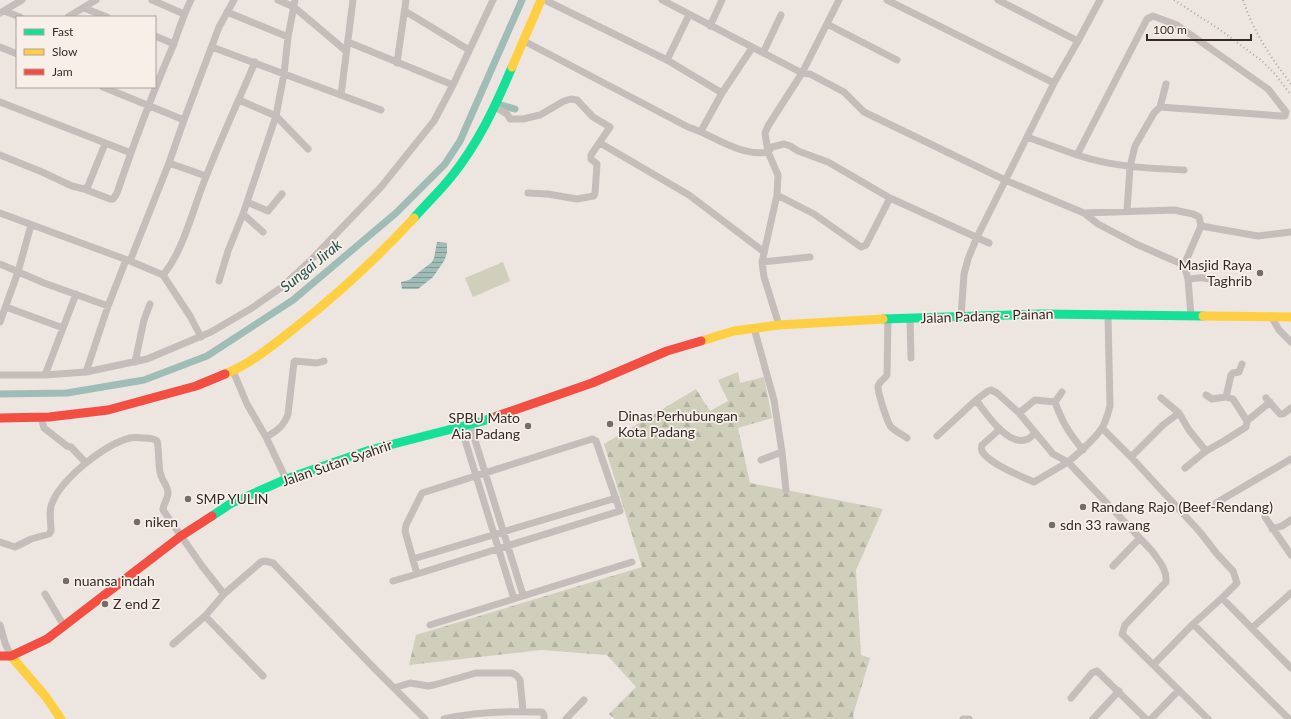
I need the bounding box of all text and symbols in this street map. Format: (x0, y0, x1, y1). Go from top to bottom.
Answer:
legend (16, 16, 156, 88)
scale bar (1147, 16, 1251, 42)
text: 100 m (1153, 22, 1187, 37)
text: Fast (52, 24, 74, 39)
text: Slow (52, 44, 78, 59)
text: Jam (52, 64, 73, 79)
water label: Sungai Jirak (276, 235, 345, 295)
place label: Masjid Raya Taghrib (1179, 256, 1252, 289)
marker: Masjid Raya Taghrib (1255, 268, 1265, 278)
street label: Jalan Padang - Painan (920, 305, 1054, 326)
place label: Dinas Perhubungan Kota Padang (618, 407, 738, 440)
place label: SPBU Mato Aia Padang (448, 409, 520, 442)
marker: Dinas Perhubungan Kota Padang (605, 419, 615, 429)
marker: SPBU Mato Aia Padang (523, 421, 533, 431)
street label: Jalan Sutan Syahrir (279, 436, 394, 489)
place label: SMP YULIN (196, 490, 269, 507)
marker: SMP YULIN (183, 494, 193, 504)
place label: Randang Rajo (Beef-Rendang) (1091, 498, 1273, 515)
marker: Randang Rajo (Beef-Rendang) (1078, 502, 1088, 512)
place label: niken (145, 513, 178, 530)
place label: sdn 33 rawang (1060, 516, 1150, 533)
marker: niken (132, 517, 142, 527)
marker: sdn 33 rawang (1047, 520, 1057, 530)
place label: nuansa indah (74, 572, 155, 589)
marker: nuansa indah (61, 576, 71, 586)
place label: Z end Z (113, 595, 160, 612)
marker: Z end Z (100, 599, 110, 609)

